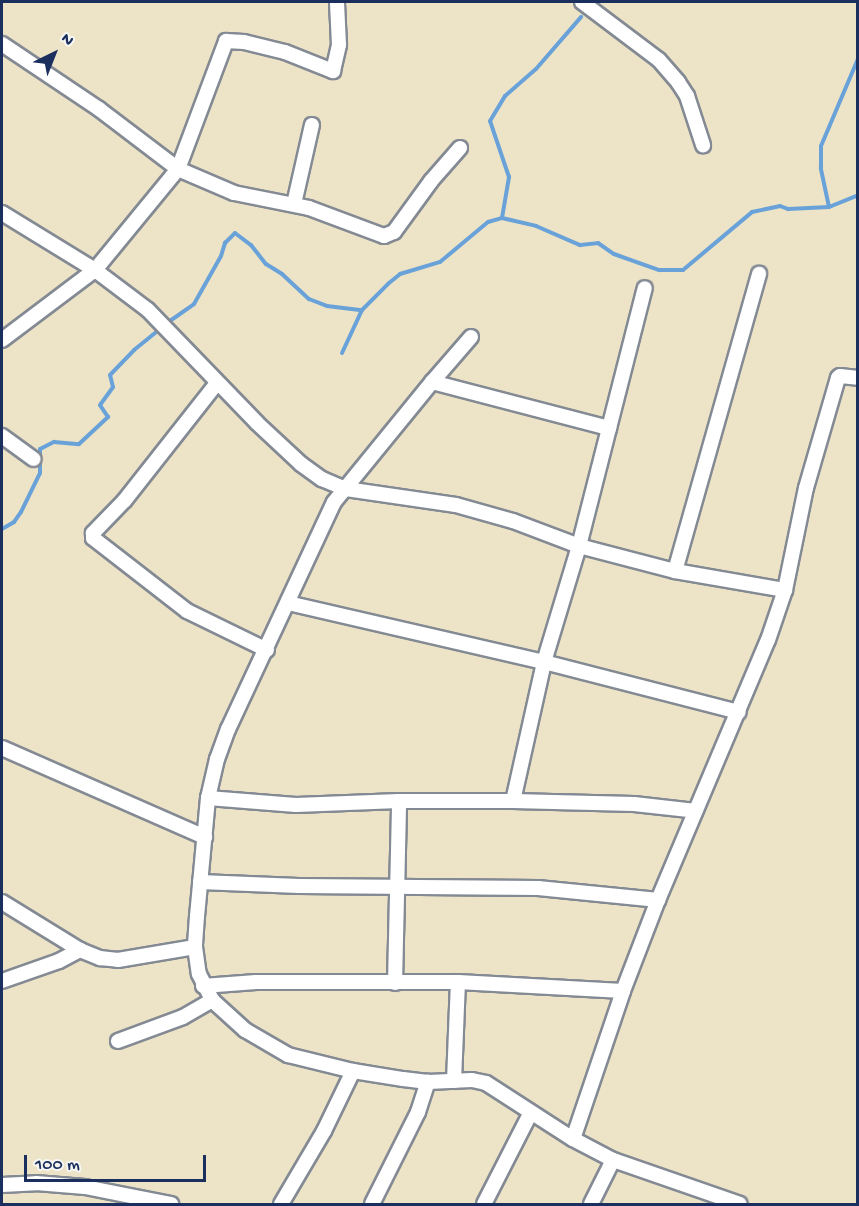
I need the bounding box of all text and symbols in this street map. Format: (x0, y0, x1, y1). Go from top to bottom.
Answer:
north arrow (24, 24, 84, 84)
text: N (56, 30, 77, 51)
scale bar (27, 1143, 208, 1181)
text: 100 m (35, 1155, 80, 1176)

